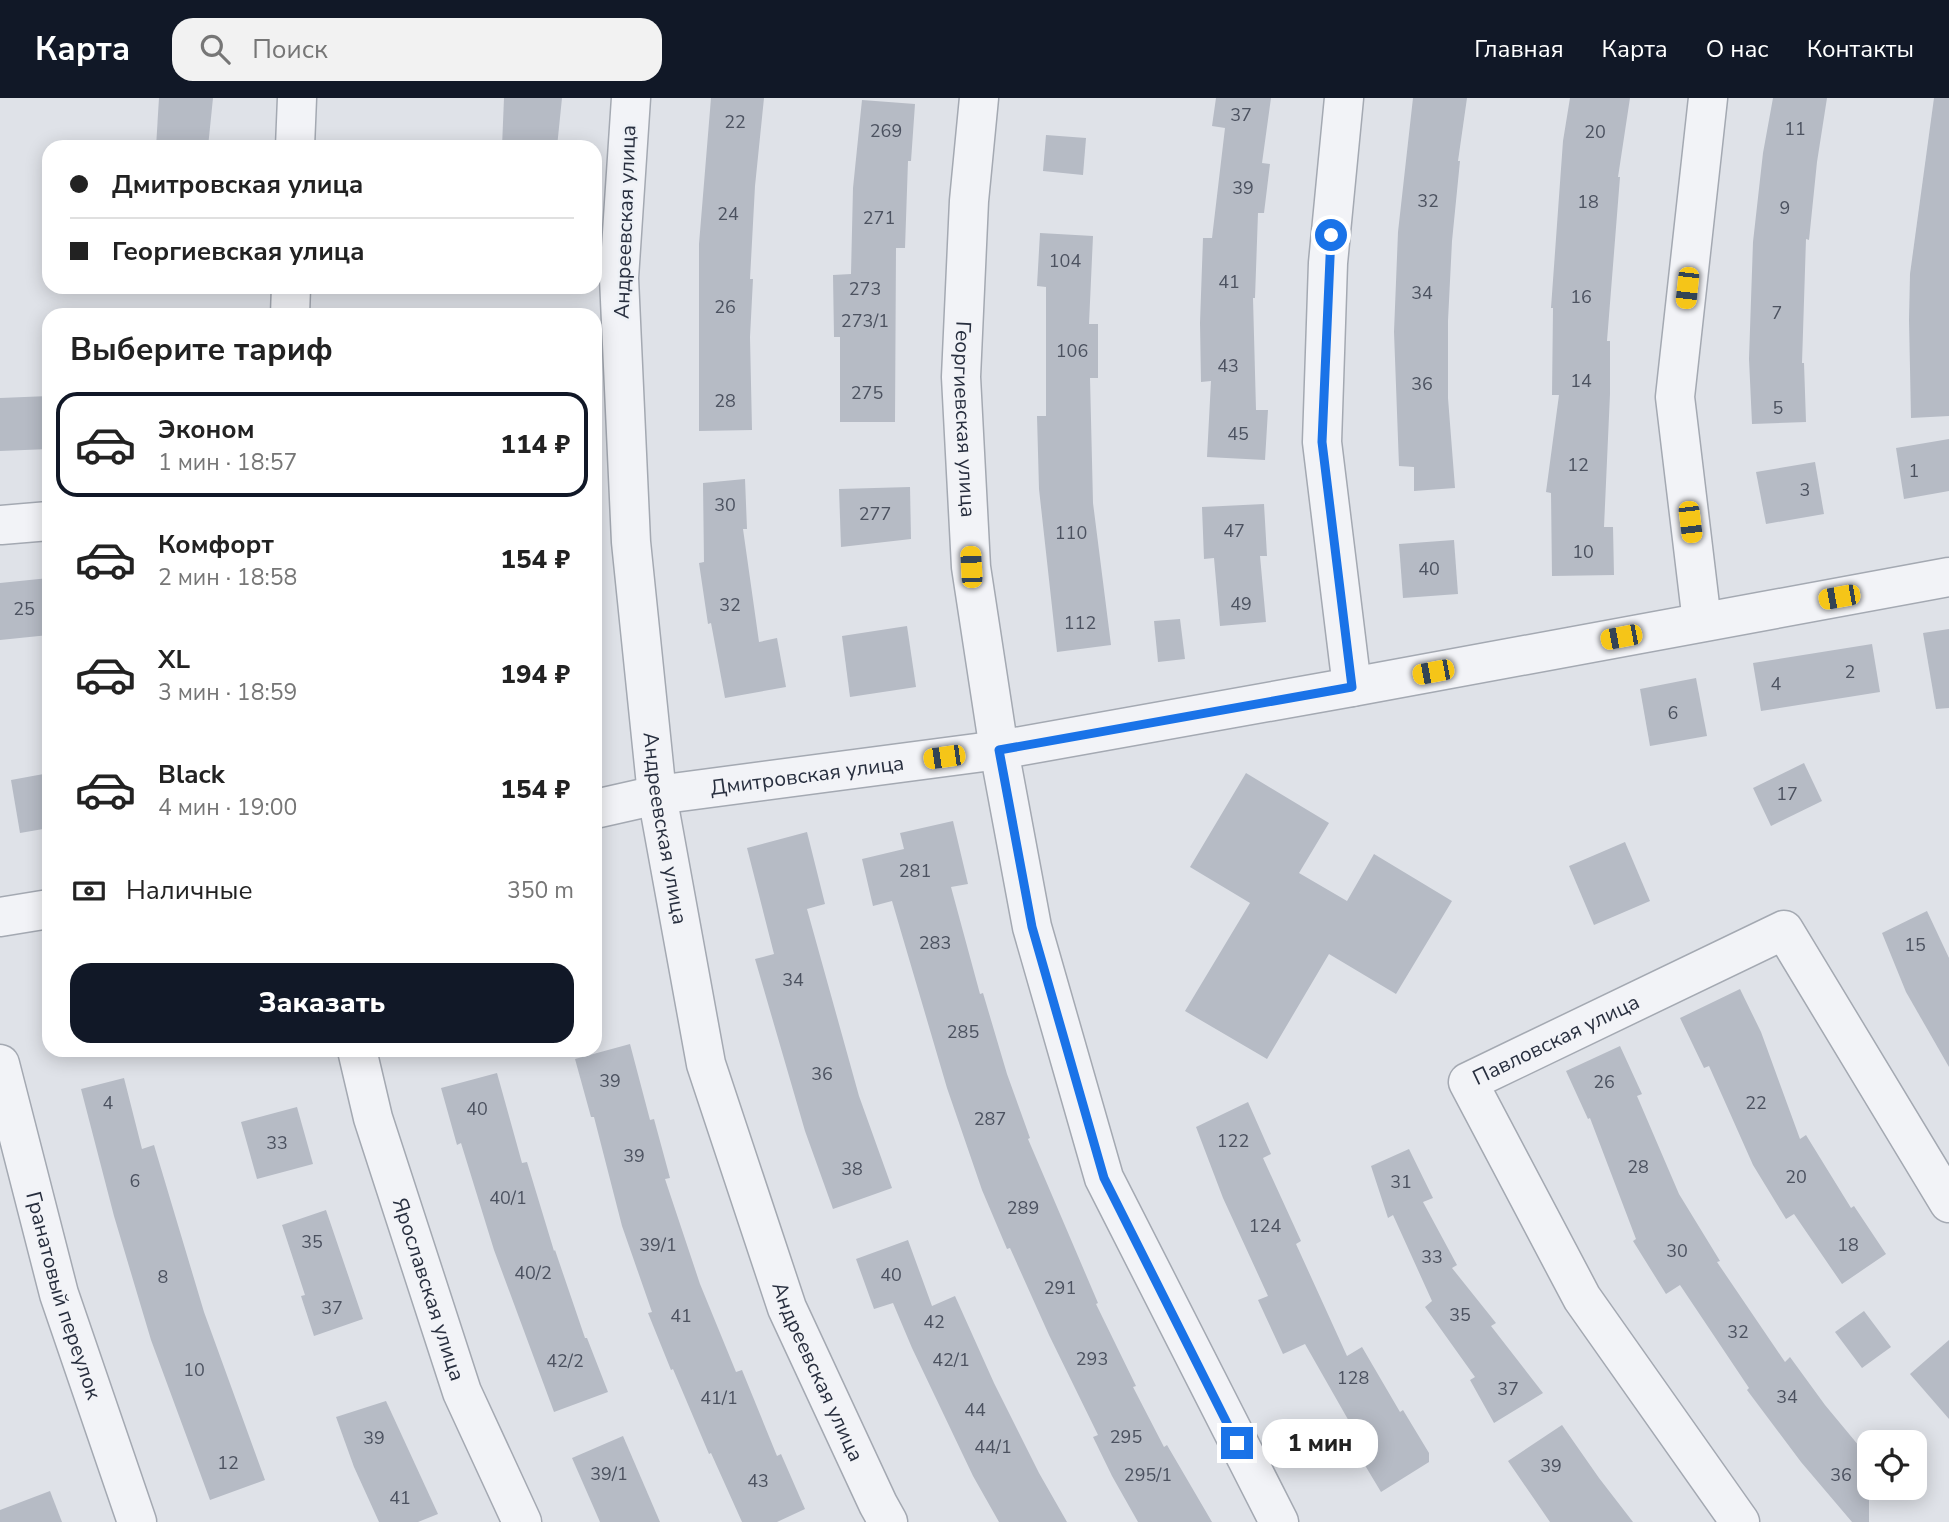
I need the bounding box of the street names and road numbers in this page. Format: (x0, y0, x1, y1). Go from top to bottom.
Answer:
street label: Андреевская улица (608, 124, 642, 320)
street label: Георгиевская улица (947, 320, 982, 518)
street label: Андреевская улица (637, 731, 694, 927)
street label: Дмитровская улица (709, 749, 906, 802)
street label: Павловская улица (1468, 988, 1644, 1092)
street label: Гранатовый переулок (19, 1189, 108, 1404)
street label: Ярославская улица (386, 1194, 471, 1384)
street label: Андреевская улица (765, 1278, 870, 1466)

